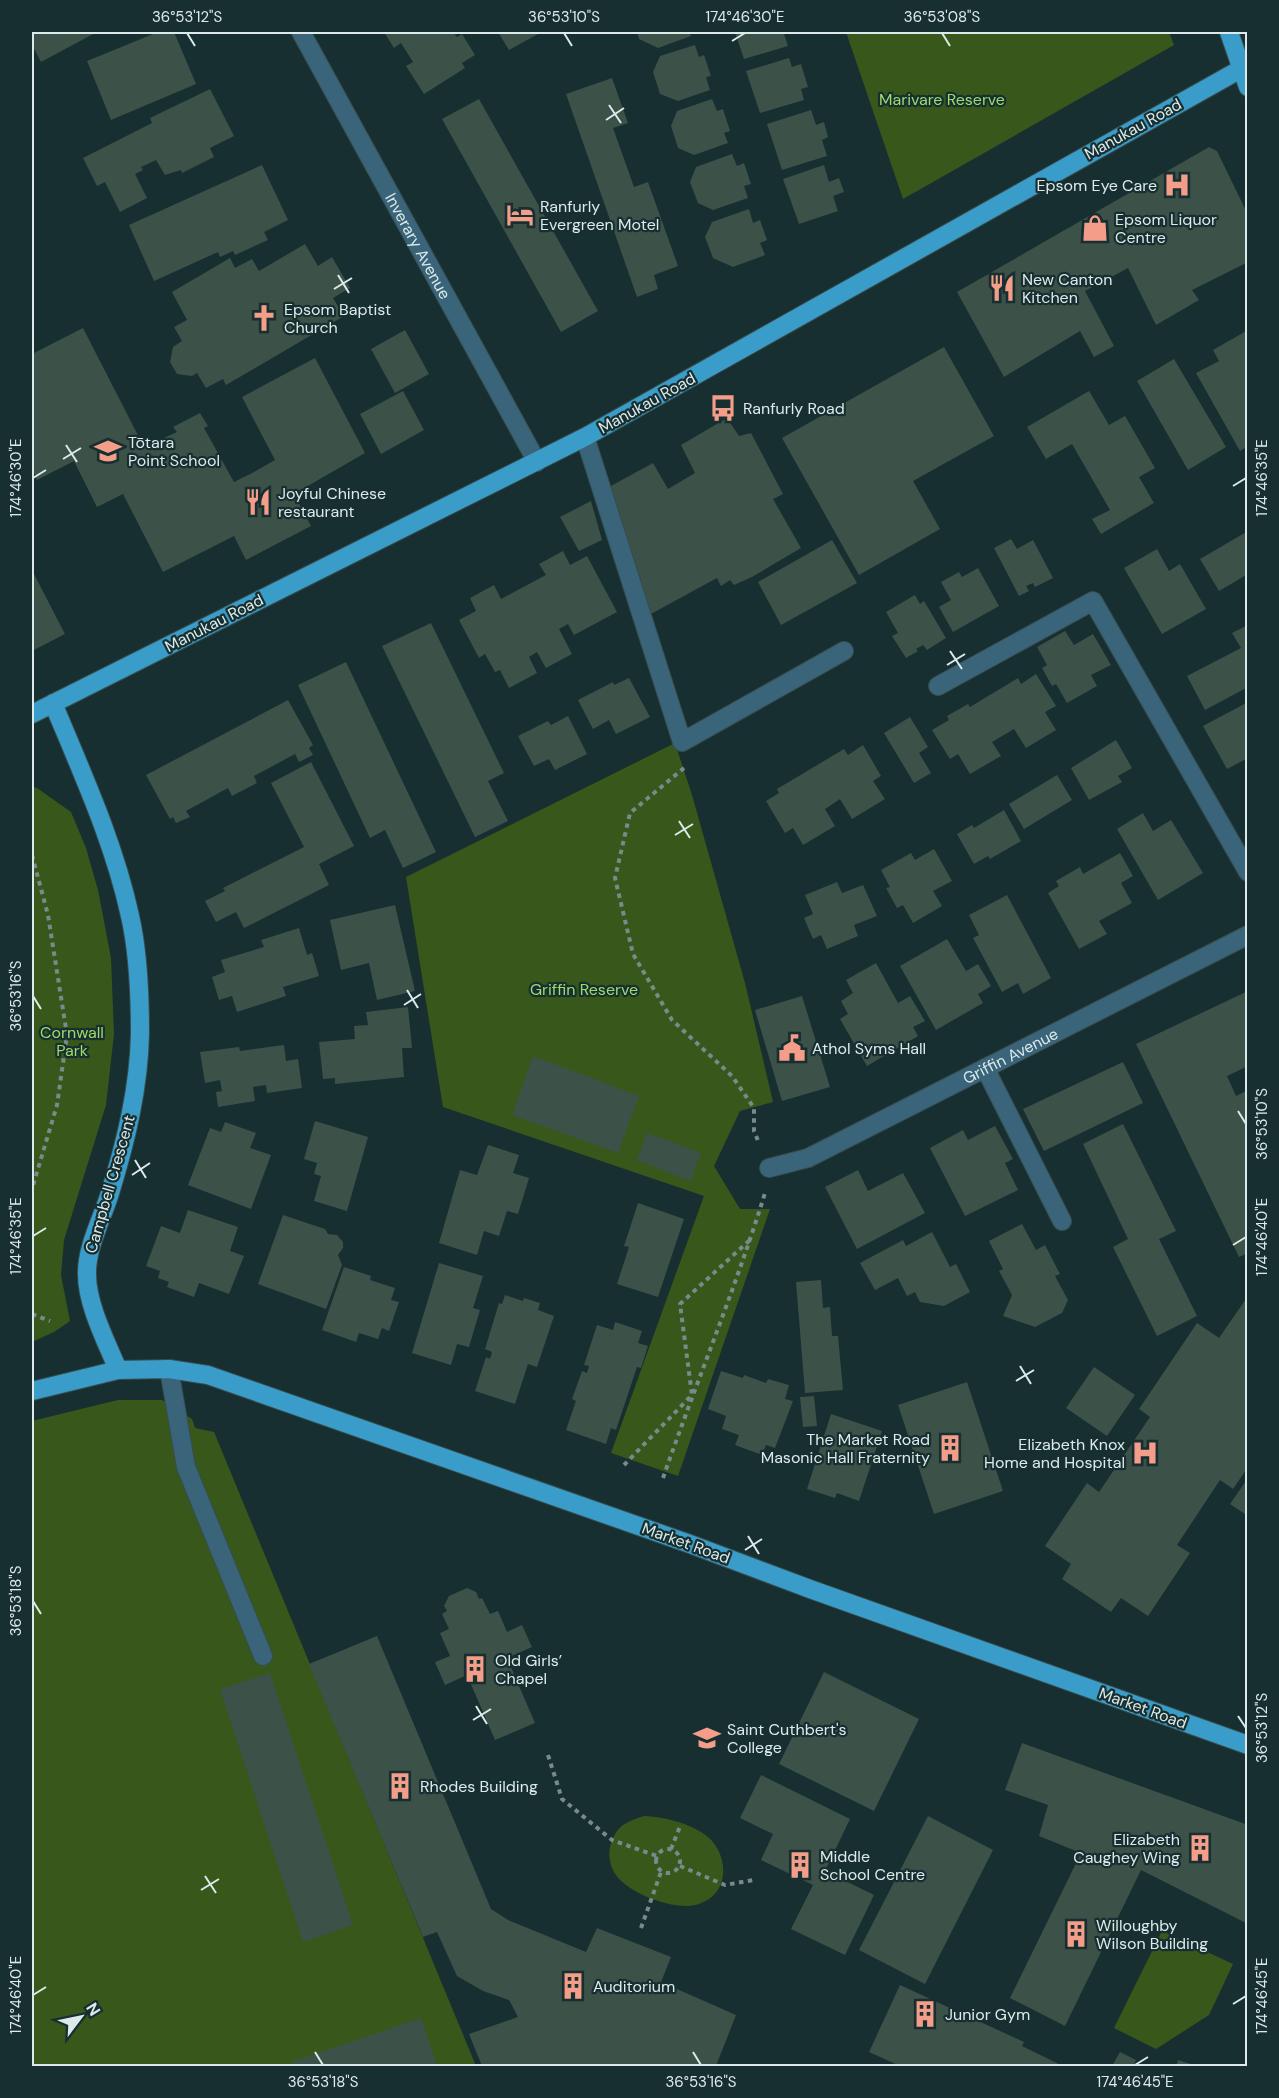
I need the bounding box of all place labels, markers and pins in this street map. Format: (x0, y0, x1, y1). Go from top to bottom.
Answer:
hospital icon: Epsom Eye Care (1162, 170, 1192, 200)
place label: Epsom Eye Care (1037, 175, 1157, 196)
place label: Ranfurly Evergreen Motel (540, 196, 659, 235)
hotel icon: Ranfurly Evergreen Motel (505, 200, 535, 230)
place label: Epsom Liquor Centre (1115, 209, 1217, 248)
shop icon: Epsom Liquor Centre (1080, 213, 1110, 243)
place label: New Canton Kitchen (1022, 269, 1112, 308)
restaurant icon: New Canton Kitchen (987, 273, 1017, 303)
place label: Epsom Baptist Church (284, 299, 391, 338)
church icon: Epsom Baptist Church (249, 303, 279, 333)
bus stop icon: Ranfurly Road (708, 393, 738, 423)
place label: Ranfurly Road (743, 398, 845, 419)
place label: Tōtara Point School (128, 432, 220, 471)
school or university icon: Tōtara Point School (93, 436, 123, 466)
place label: Joyful Chinese restaurant (278, 483, 386, 522)
restaurant icon: Joyful Chinese restaurant (243, 487, 273, 517)
public building icon: Athol Syms Hall (777, 1033, 807, 1063)
place label: Athol Syms Hall (812, 1038, 926, 1059)
place label: The Market Road Masonic Hall Fraternity (761, 1429, 930, 1468)
building icon: The Market Road Masonic Hall Fraternity (935, 1433, 965, 1463)
place label: Elizabeth Knox Home and Hospital (984, 1434, 1125, 1473)
hospital icon: Elizabeth Knox Home and Hospital (1130, 1438, 1160, 1468)
place label: Old Girls’ Chapel (495, 1650, 562, 1689)
building icon: Old Girls’ Chapel (460, 1654, 490, 1684)
place label: Saint Cuthbert's College (727, 1719, 847, 1758)
school or university icon: Saint Cuthbert's College (692, 1723, 722, 1753)
building icon: Rhodes Building (385, 1771, 415, 1801)
place label: Rhodes Building (420, 1776, 538, 1797)
place label: Elizabeth Caughey Wing (1073, 1829, 1180, 1868)
building icon: Elizabeth Caughey Wing (1185, 1833, 1215, 1863)
place label: Middle School Centre (820, 1846, 925, 1885)
building icon: Middle School Centre (785, 1850, 815, 1880)
place label: Willoughby Wilson Building (1096, 1915, 1208, 1954)
building icon: Willoughby Wilson Building (1061, 1919, 1091, 1949)
building icon: Auditorium (558, 1971, 588, 2001)
place label: Auditorium (593, 1976, 675, 1997)
building icon: Junior Gym (910, 1999, 940, 2029)
place label: Junior Gym (945, 2004, 1030, 2025)

